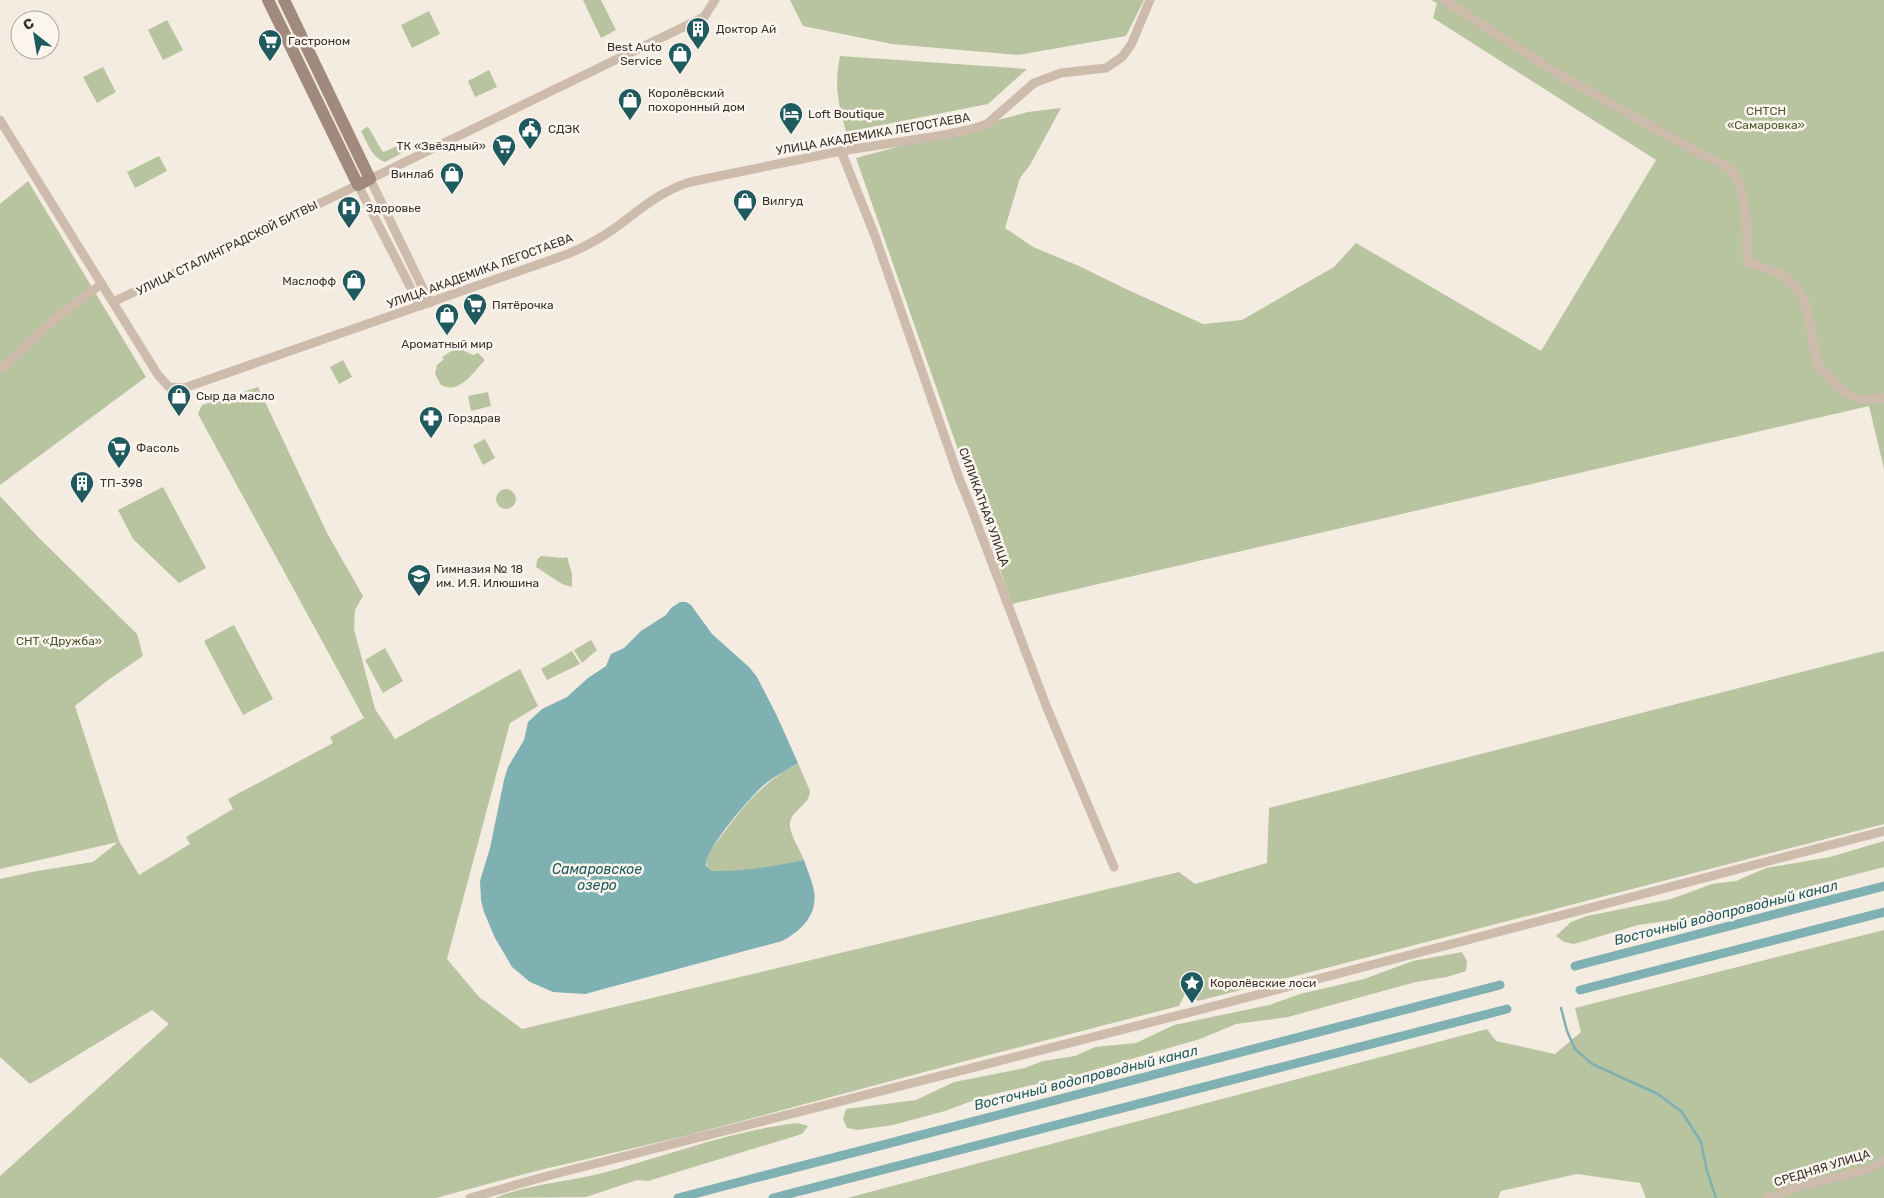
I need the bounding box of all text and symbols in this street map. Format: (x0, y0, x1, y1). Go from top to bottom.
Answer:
north arrow (10, 10, 60, 60)
text: С (20, 14, 37, 34)
building icon: Доктор Ай (685, 16, 711, 50)
place label: Доктор Ай (716, 22, 776, 36)
supermarket icon: Гастроном (257, 28, 283, 62)
place label: Гастроном (288, 34, 350, 48)
place label: Best Auto Service (607, 40, 662, 68)
shop icon: Best Auto Service (667, 41, 693, 75)
place label: Королёвский похоронный дом (648, 86, 745, 114)
shop icon: Королёвский похоронный дом (617, 87, 643, 121)
hotel icon: Loft Boutique (778, 101, 804, 135)
park label: СНТСН «Самаровка» (1727, 104, 1805, 132)
place label: Loft Boutique (808, 107, 885, 121)
street label: УЛИЦА АКАДЕМИКА ЛЕГОСТАЕВА (775, 110, 971, 158)
public building icon: СДЭК (517, 116, 543, 150)
place label: СДЭК (548, 122, 580, 136)
supermarket icon: ТК «Звёздный» (491, 133, 517, 167)
place label: ТК «Звёздный» (396, 139, 486, 153)
shop icon: Винлаб (439, 161, 465, 195)
place label: Винлаб (391, 167, 434, 181)
shop icon: Вилгуд (732, 188, 758, 222)
place label: Вилгуд (762, 194, 803, 208)
hospital icon: Здоровье (336, 195, 362, 229)
street label: УЛИЦА СТАЛИНГРАДСКОЙ БИТВЫ (134, 198, 320, 298)
place label: Здоровье (366, 201, 421, 215)
street label: УЛИЦА АКАДЕМИКА ЛЕГОСТАЕВА (385, 231, 575, 311)
shop icon: Маслофф (341, 268, 367, 302)
place label: Маслофф (282, 274, 336, 288)
supermarket icon: Пятёрочка (462, 292, 488, 326)
place label: Пятёрочка (492, 298, 554, 312)
shop icon: Ароматный мир (434, 302, 460, 336)
place label: Ароматный мир (401, 337, 493, 351)
shop icon: Сыр да масло (166, 383, 192, 417)
place label: Сыр да масло (196, 389, 275, 403)
pharmacy icon: Горздрав (418, 405, 444, 439)
place label: Горздрав (448, 411, 501, 425)
supermarket icon: Фасоль (106, 435, 132, 469)
place label: Фасоль (136, 441, 179, 455)
street label: СИЛИКАТНАЯ УЛИЦА (956, 446, 1012, 568)
building icon: ТП-398 (69, 470, 95, 504)
place label: ТП-398 (100, 476, 143, 490)
place label: Гимназия № 18 им. И.Я. Илюшина (436, 562, 539, 590)
school or university icon: Гимназия № 18 им. И.Я. Илюшина (406, 563, 432, 597)
park label: СНТ «Дружба» (16, 634, 102, 648)
water label: Самаровское озеро (552, 861, 642, 894)
water label: Восточный водопроводный канал (1612, 877, 1840, 949)
place icon: Королёвские лоси (1179, 970, 1205, 1004)
place label: Королёвские лоси (1210, 976, 1316, 990)
water label: Восточный водопроводный канал (972, 1042, 1200, 1114)
street label: СРЕДНЯЯ УЛИЦА (1772, 1147, 1872, 1189)

